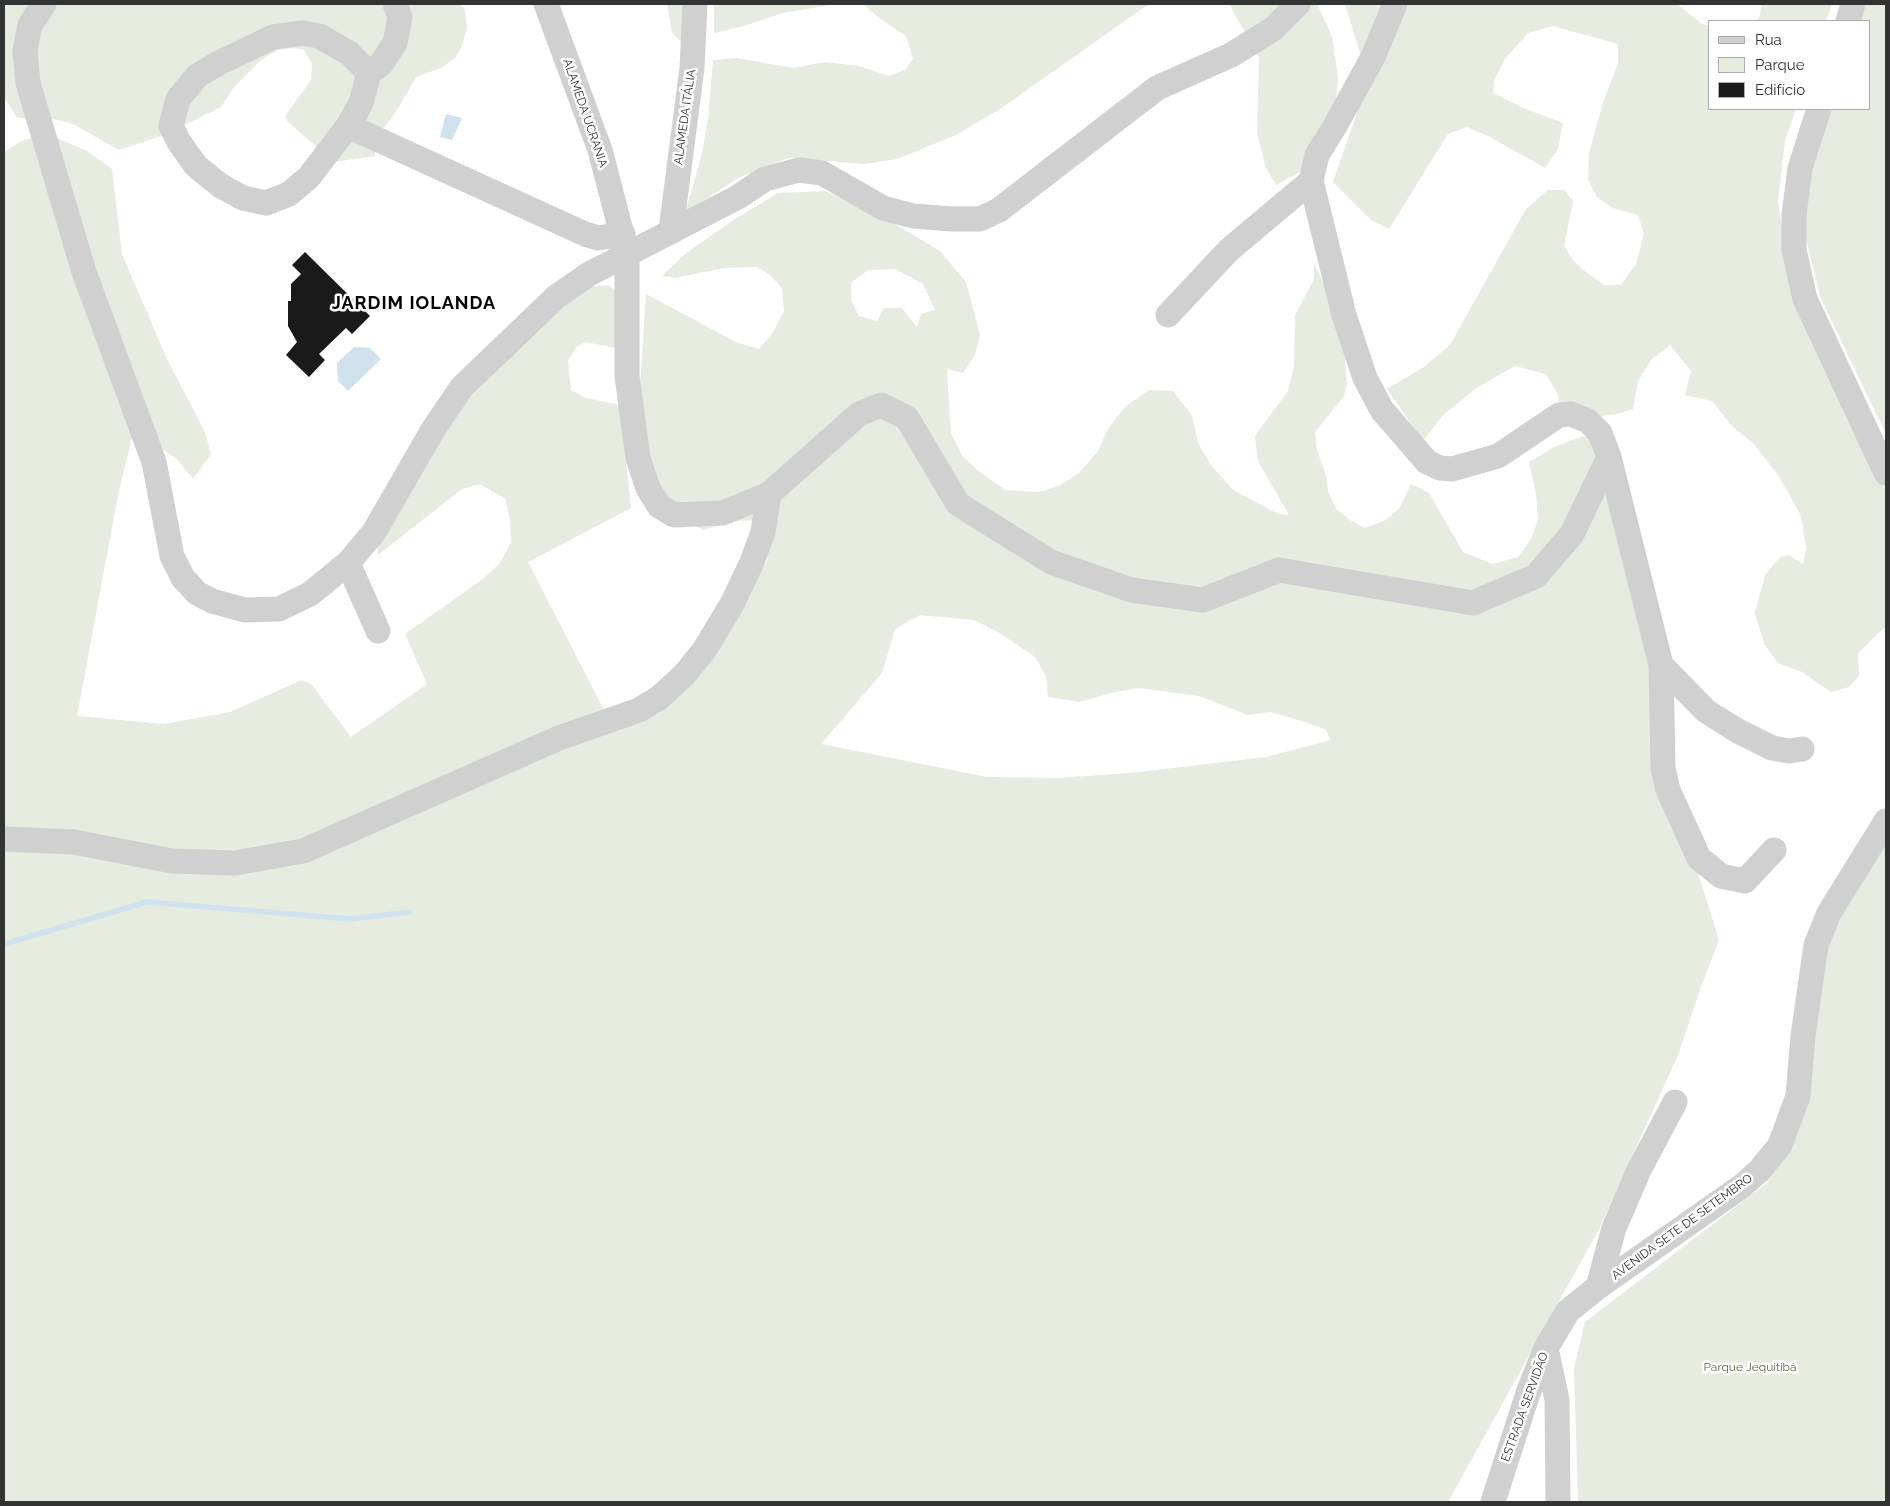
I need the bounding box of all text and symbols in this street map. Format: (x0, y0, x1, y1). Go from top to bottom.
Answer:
legend (1708, 20, 1870, 110)
text: Rua (1755, 31, 1782, 49)
text: Parque (1755, 56, 1804, 74)
street label: ALAMEDA UCRANIA (560, 57, 610, 169)
street label: ALAMEDA ITÁLIA (671, 68, 699, 166)
text: Edifício (1755, 81, 1805, 99)
district label: JARDIM IOLANDA (330, 293, 498, 315)
street label: AVENIDA SETE DE SETEMBRO (1609, 1171, 1755, 1283)
street label: ESTRADA SERVIDÃO (1498, 1350, 1552, 1464)
park label: Parque Jequitibá (1703, 1360, 1797, 1374)

